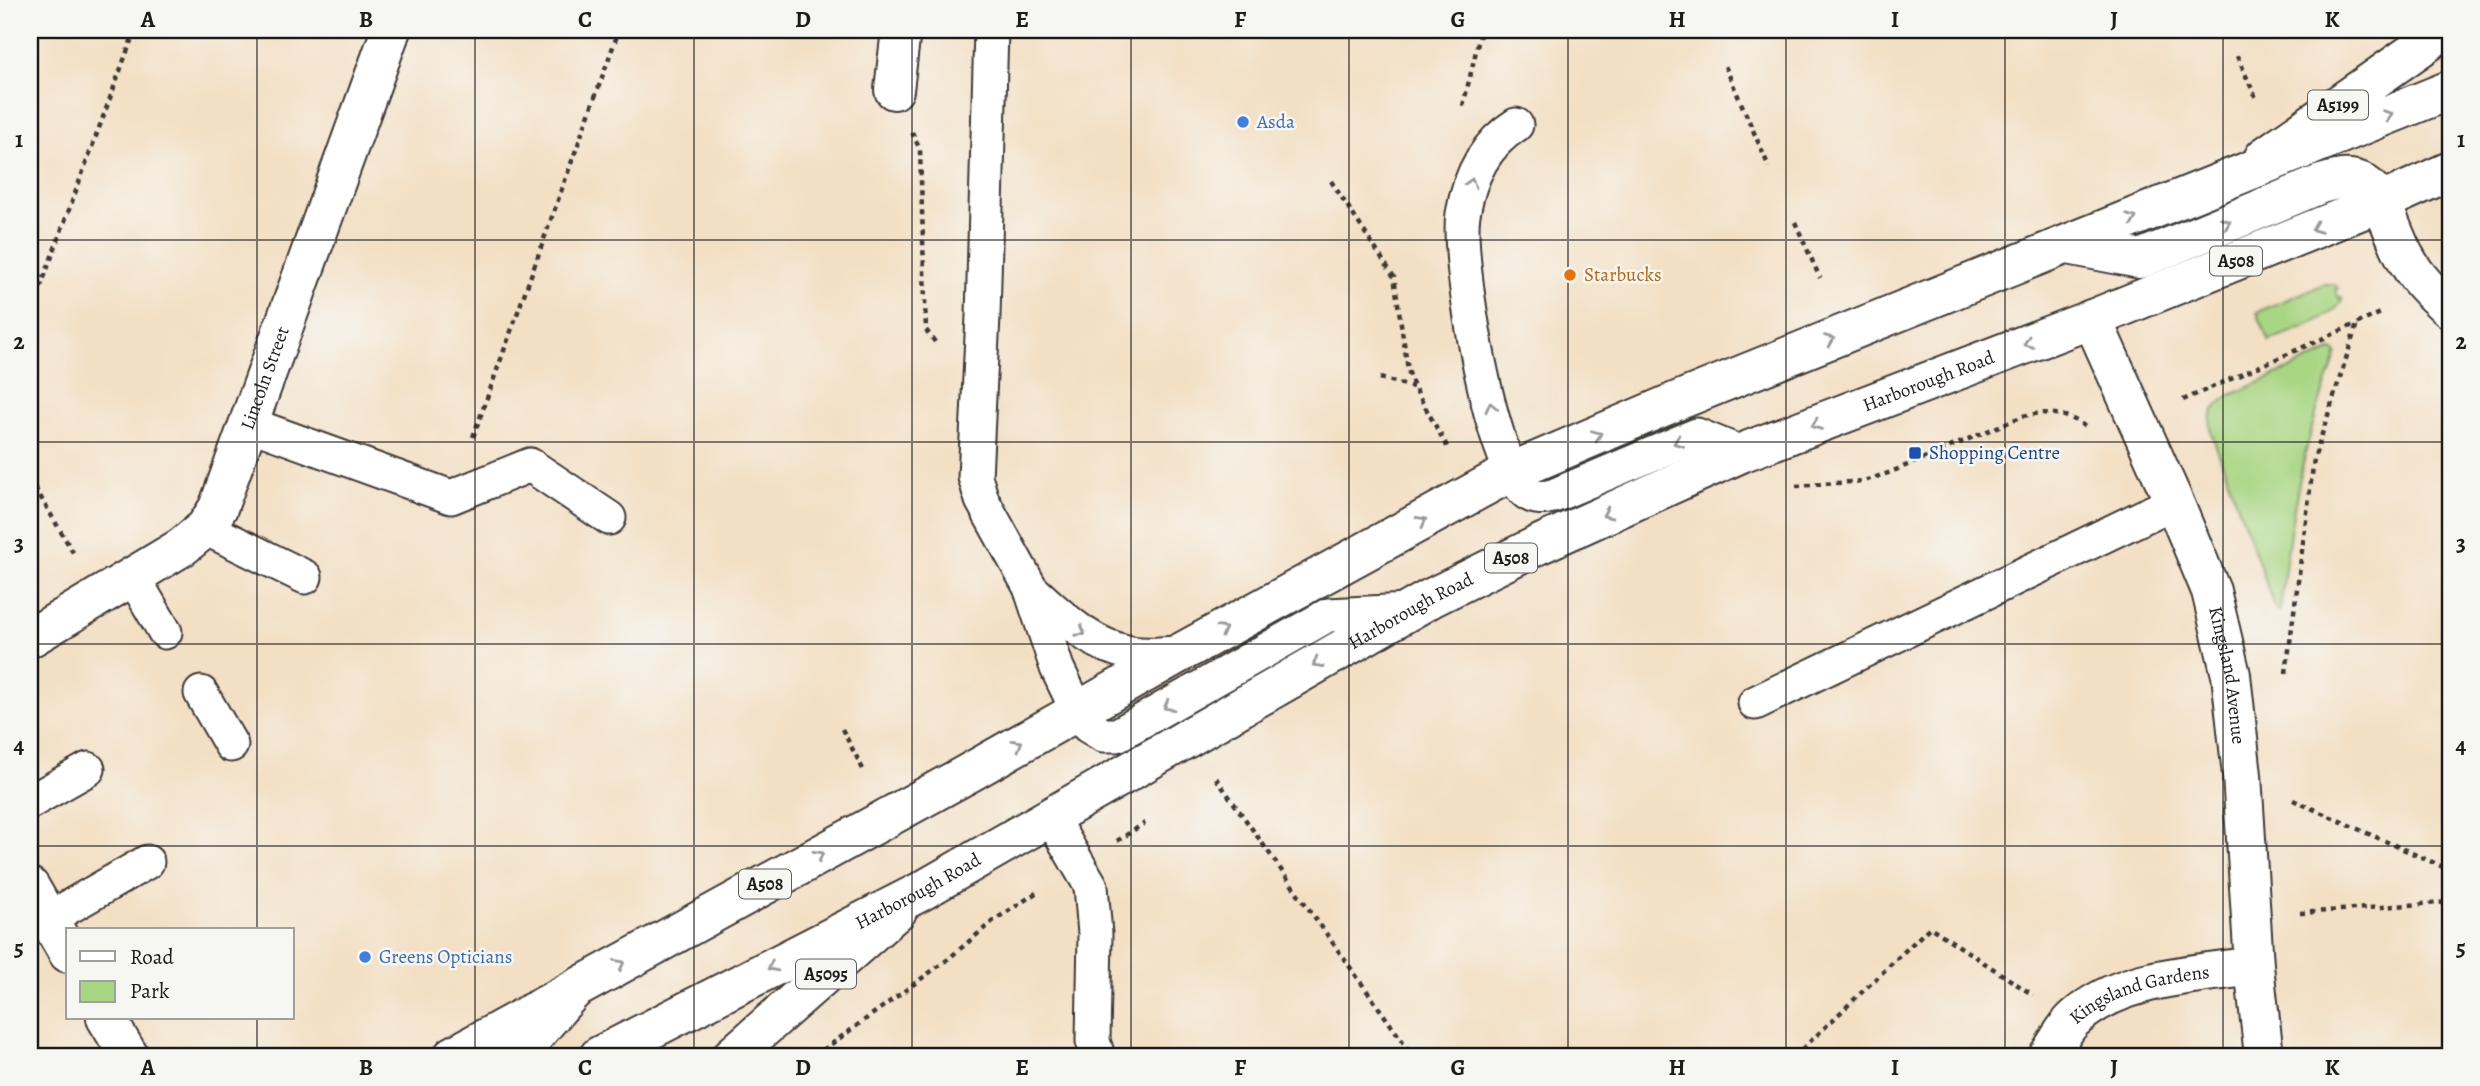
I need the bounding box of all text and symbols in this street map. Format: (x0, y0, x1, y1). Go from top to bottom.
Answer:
text: A (140, 4, 156, 35)
text: B (359, 4, 373, 35)
text: C (578, 4, 592, 35)
text: D (795, 4, 811, 35)
text: E (1015, 4, 1029, 35)
text: F (1234, 4, 1247, 35)
text: G (1450, 4, 1466, 35)
text: H (1668, 4, 1686, 35)
text: I (1891, 4, 1899, 35)
text: J (2110, 4, 2118, 35)
text: K (2324, 4, 2340, 35)
road number: A5199 (2308, 90, 2368, 120)
place label: Asda (1256, 109, 1295, 135)
one-way arrow (2382, 110, 2394, 124)
marker: Asda (1235, 114, 1251, 130)
text: 1 (15, 124, 23, 155)
text: 1 (2457, 124, 2465, 155)
one-way arrow (1463, 178, 1477, 190)
one-way arrow (2125, 214, 2137, 228)
one-way arrow (2219, 217, 2231, 231)
one-way arrow (2311, 220, 2323, 234)
road number: A508 (2210, 246, 2262, 276)
place label: Starbucks (1584, 262, 1662, 288)
marker: Starbucks (1562, 267, 1578, 283)
street label: Lincoln Street (234, 323, 296, 433)
text: 2 (13, 326, 25, 357)
text: 2 (2455, 326, 2467, 357)
one-way arrow (1823, 335, 1835, 349)
one-way arrow (2023, 335, 2035, 349)
street label: Harborough Road (1859, 344, 1999, 418)
one-way arrow (1485, 401, 1499, 413)
one-way arrow (1811, 417, 1823, 431)
one-way arrow (1590, 430, 1602, 444)
one-way arrow (1673, 434, 1685, 448)
place label: Shopping Centre (1929, 440, 2060, 466)
marker: Shopping Centre (1907, 445, 1923, 461)
one-way arrow (1601, 506, 1614, 520)
one-way arrow (1415, 516, 1427, 529)
text: 3 (14, 528, 24, 559)
text: 3 (2456, 528, 2466, 559)
road number: A508 (1485, 544, 1537, 572)
street label: Harborough Road (1343, 566, 1478, 656)
street label: Kingsland Avenue (2202, 604, 2252, 745)
one-way arrow (1073, 623, 1086, 636)
one-way arrow (1215, 625, 1227, 638)
one-way arrow (1312, 655, 1325, 668)
one-way arrow (1163, 698, 1176, 711)
text: 4 (14, 730, 25, 761)
text: 4 (2456, 730, 2467, 761)
one-way arrow (1011, 739, 1023, 752)
street label: Harborough Road (851, 846, 986, 936)
one-way arrow (812, 850, 824, 863)
road number: A508 (739, 870, 791, 898)
legend (66, 928, 294, 1020)
text: 5 (14, 932, 24, 963)
text: 5 (2456, 932, 2466, 963)
text: Road (130, 943, 174, 971)
place label: Greens Opticians (379, 944, 512, 970)
marker: Greens Opticians (357, 949, 373, 965)
one-way arrow (612, 959, 625, 972)
one-way arrow (767, 959, 780, 973)
road number: A5095 (796, 959, 856, 988)
street label: Kingsland Gardens (2064, 959, 2211, 1030)
text: Park (130, 977, 170, 1005)
text: A (140, 1052, 156, 1083)
text: B (359, 1052, 373, 1083)
text: C (578, 1052, 592, 1083)
text: D (795, 1052, 811, 1083)
text: E (1015, 1052, 1029, 1083)
text: F (1234, 1052, 1247, 1083)
text: G (1450, 1052, 1466, 1083)
text: H (1668, 1052, 1686, 1083)
text: I (1891, 1052, 1899, 1083)
text: J (2110, 1052, 2118, 1083)
text: K (2324, 1052, 2340, 1083)

